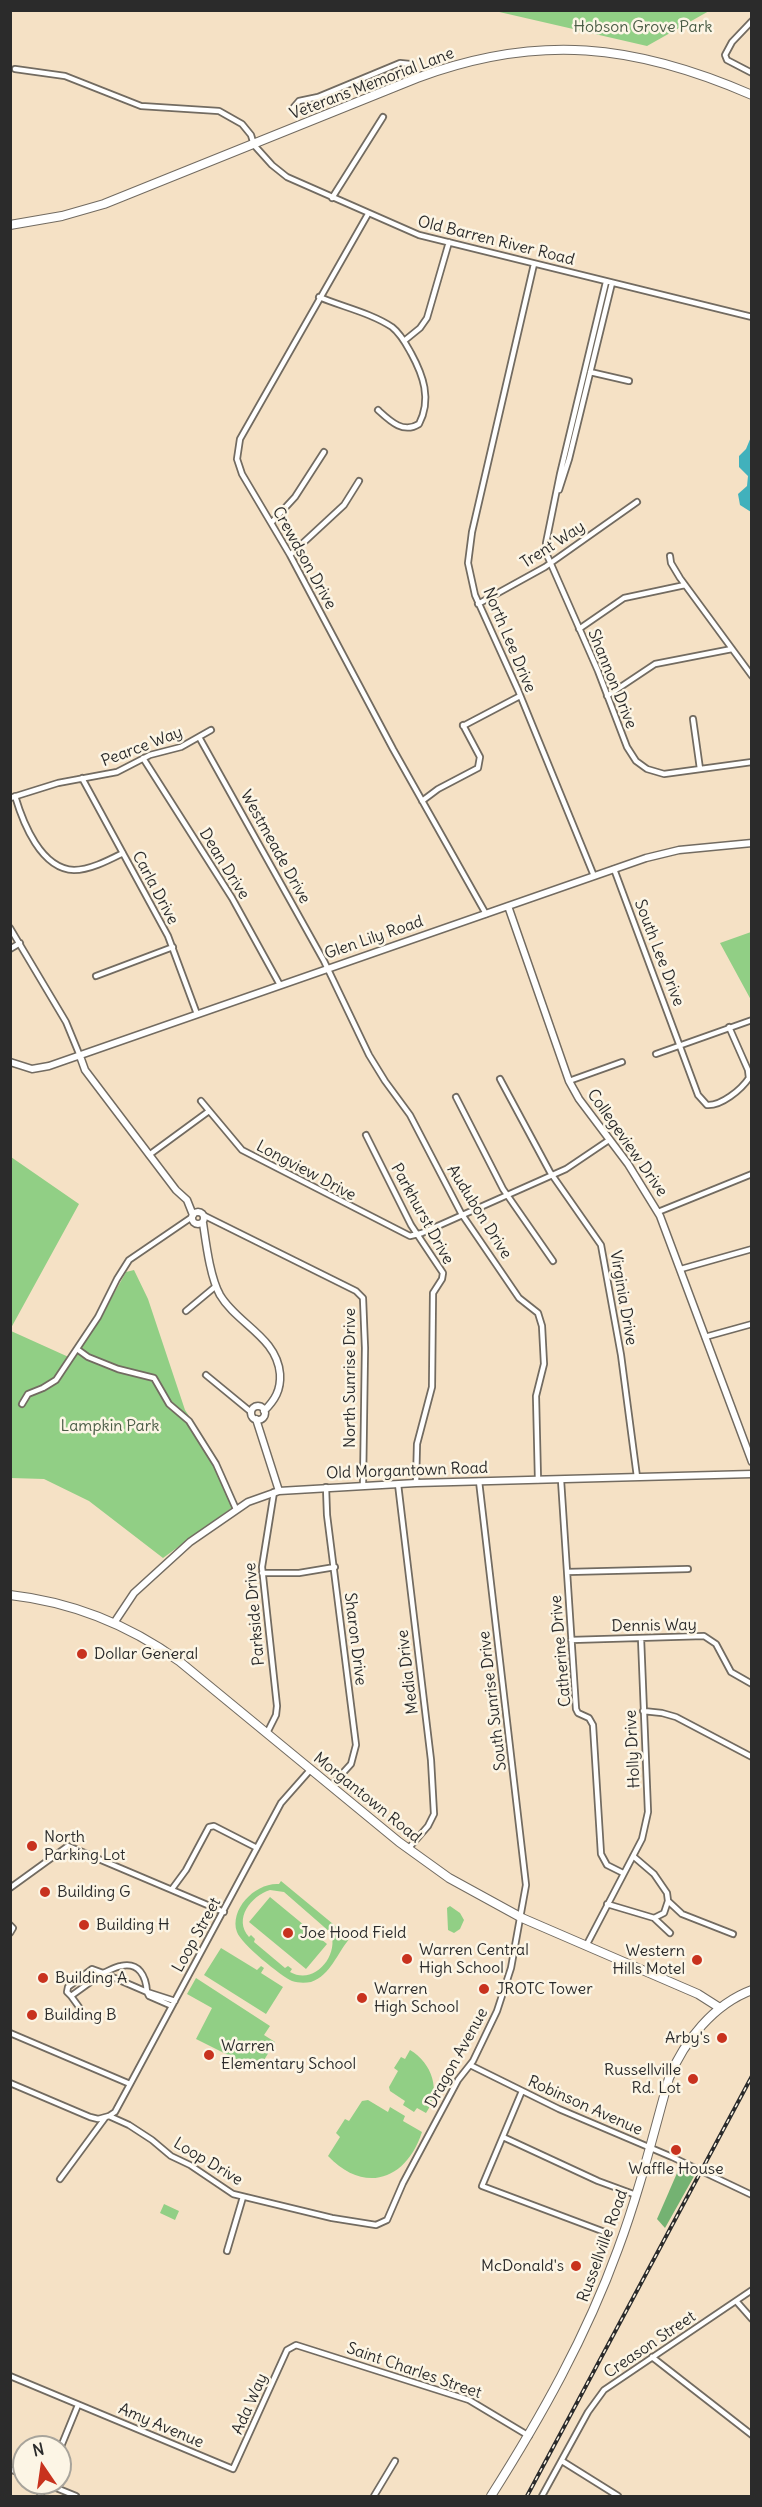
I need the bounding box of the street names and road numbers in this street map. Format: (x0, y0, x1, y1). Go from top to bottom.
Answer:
street label: Veterans Memorial Lane (287, 44, 457, 124)
street label: Old Barren River Road (416, 212, 576, 270)
street label: Crewdson Drive (268, 503, 340, 613)
street label: Trent Way (517, 517, 589, 573)
street label: North Lee Drive (478, 585, 540, 695)
street label: Shannon Drive (583, 626, 641, 732)
street label: Pearce Way (99, 723, 185, 771)
street label: Westmeade Drive (236, 787, 314, 907)
street label: Dean Drive (195, 825, 253, 903)
street label: Carla Drive (128, 848, 182, 928)
street label: South Lee Drive (630, 897, 688, 1009)
street label: Glen Lily Road (322, 912, 426, 964)
street label: Collegeview Drive (583, 1086, 671, 1200)
street label: Longview Drive (253, 1137, 359, 1205)
street label: Parkhurst Drive (386, 1160, 458, 1268)
street label: Audubon Drive (442, 1162, 516, 1262)
street label: Virginia Drive (605, 1249, 641, 1347)
street label: North Sunrise Drive (340, 1308, 360, 1448)
street label: Old Morgantown Road (326, 1459, 488, 1483)
street label: Parkside Drive (241, 1562, 269, 1666)
street label: Sharon Drive (340, 1591, 370, 1687)
street label: Catherine Drive (547, 1594, 575, 1708)
street label: Dennis Way (611, 1616, 697, 1636)
street label: Media Drive (393, 1629, 423, 1715)
street label: South Sunrise Drive (475, 1630, 511, 1772)
street label: Holly Drive (621, 1709, 645, 1789)
street label: Morgantown Road (309, 1749, 425, 1847)
street label: Loop Street (169, 1894, 225, 1976)
street label: Dragon Avenue (422, 2005, 492, 2111)
street label: Robinson Avenue (525, 2072, 645, 2140)
street label: Loop Drive (170, 2134, 246, 2190)
street label: Russellville Road (574, 2187, 632, 2305)
street label: Creason Street (601, 2307, 699, 2383)
street label: Saint Charles Street (344, 2339, 484, 2403)
street label: Ada Way (228, 2371, 272, 2437)
street label: Amy Avenue (115, 2399, 207, 2453)

